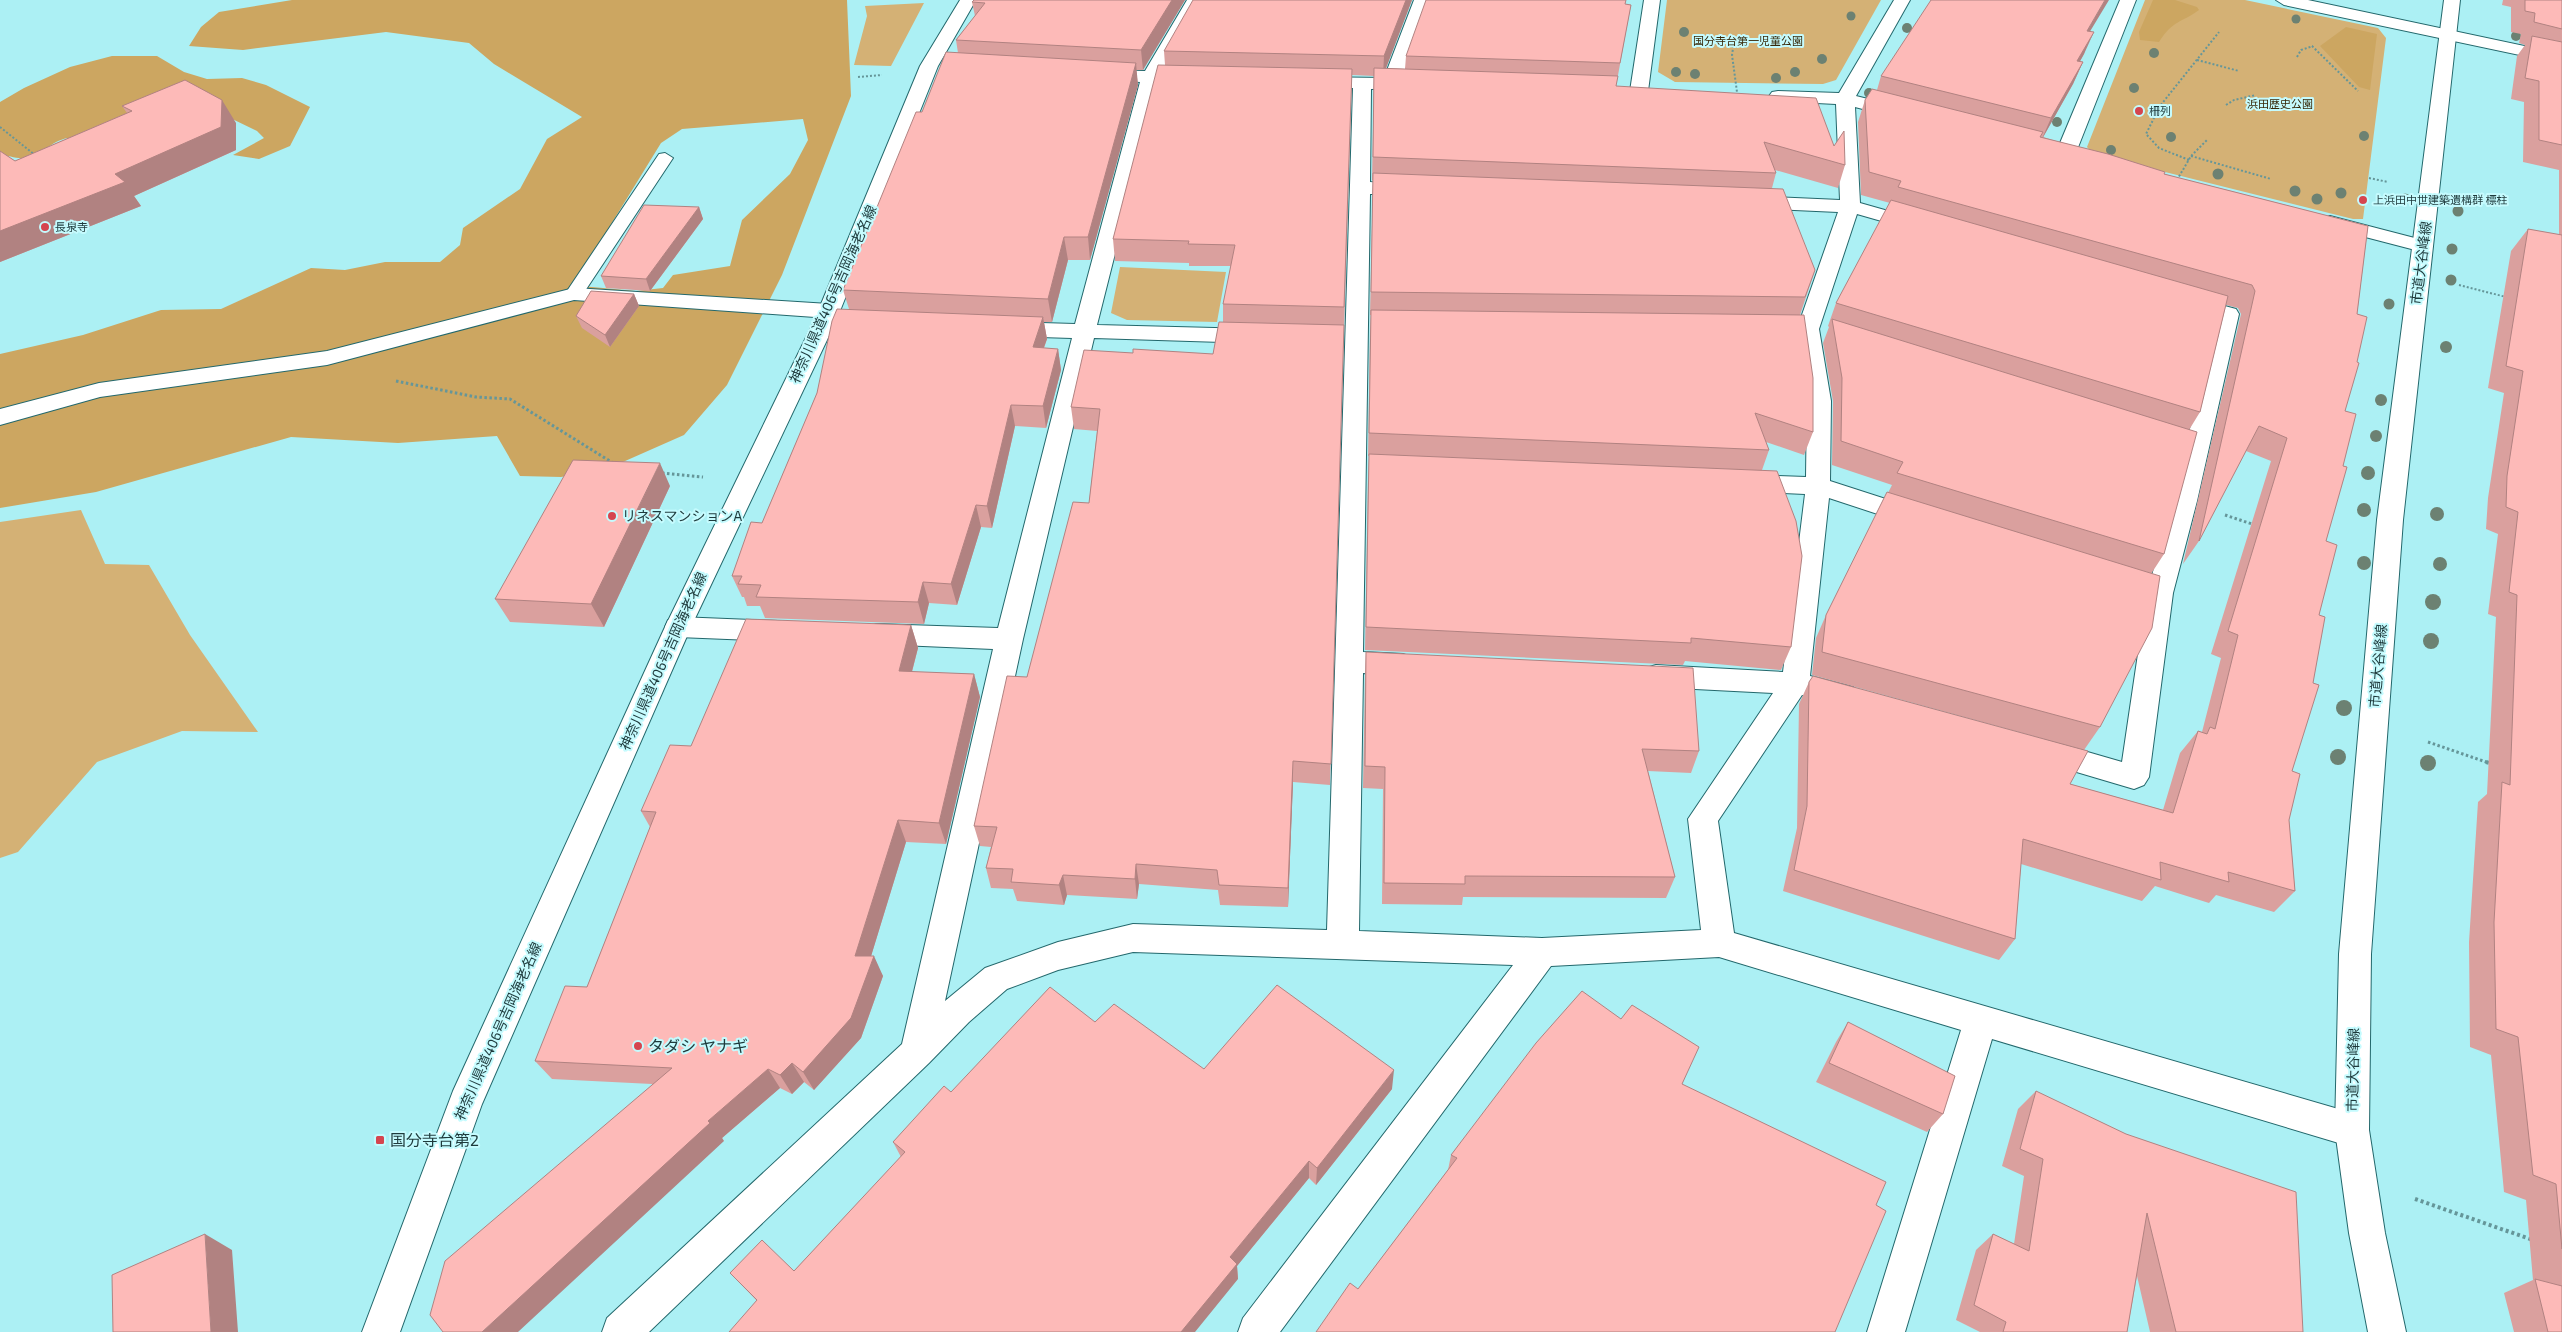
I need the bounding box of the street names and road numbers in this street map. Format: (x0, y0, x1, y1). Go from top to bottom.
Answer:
street label: 神奈川県道406号吉岡海老名線 (786, 202, 880, 385)
street label: 市道大谷峰線 (2407, 220, 2434, 306)
street label: 神奈川県道406号吉岡海老名線 (616, 569, 710, 752)
street label: 市道大谷峰線 (2365, 623, 2390, 709)
street label: 神奈川県道406号吉岡海老名線 (451, 939, 545, 1122)
street label: 市道大谷峰線 (2343, 1028, 2362, 1112)

